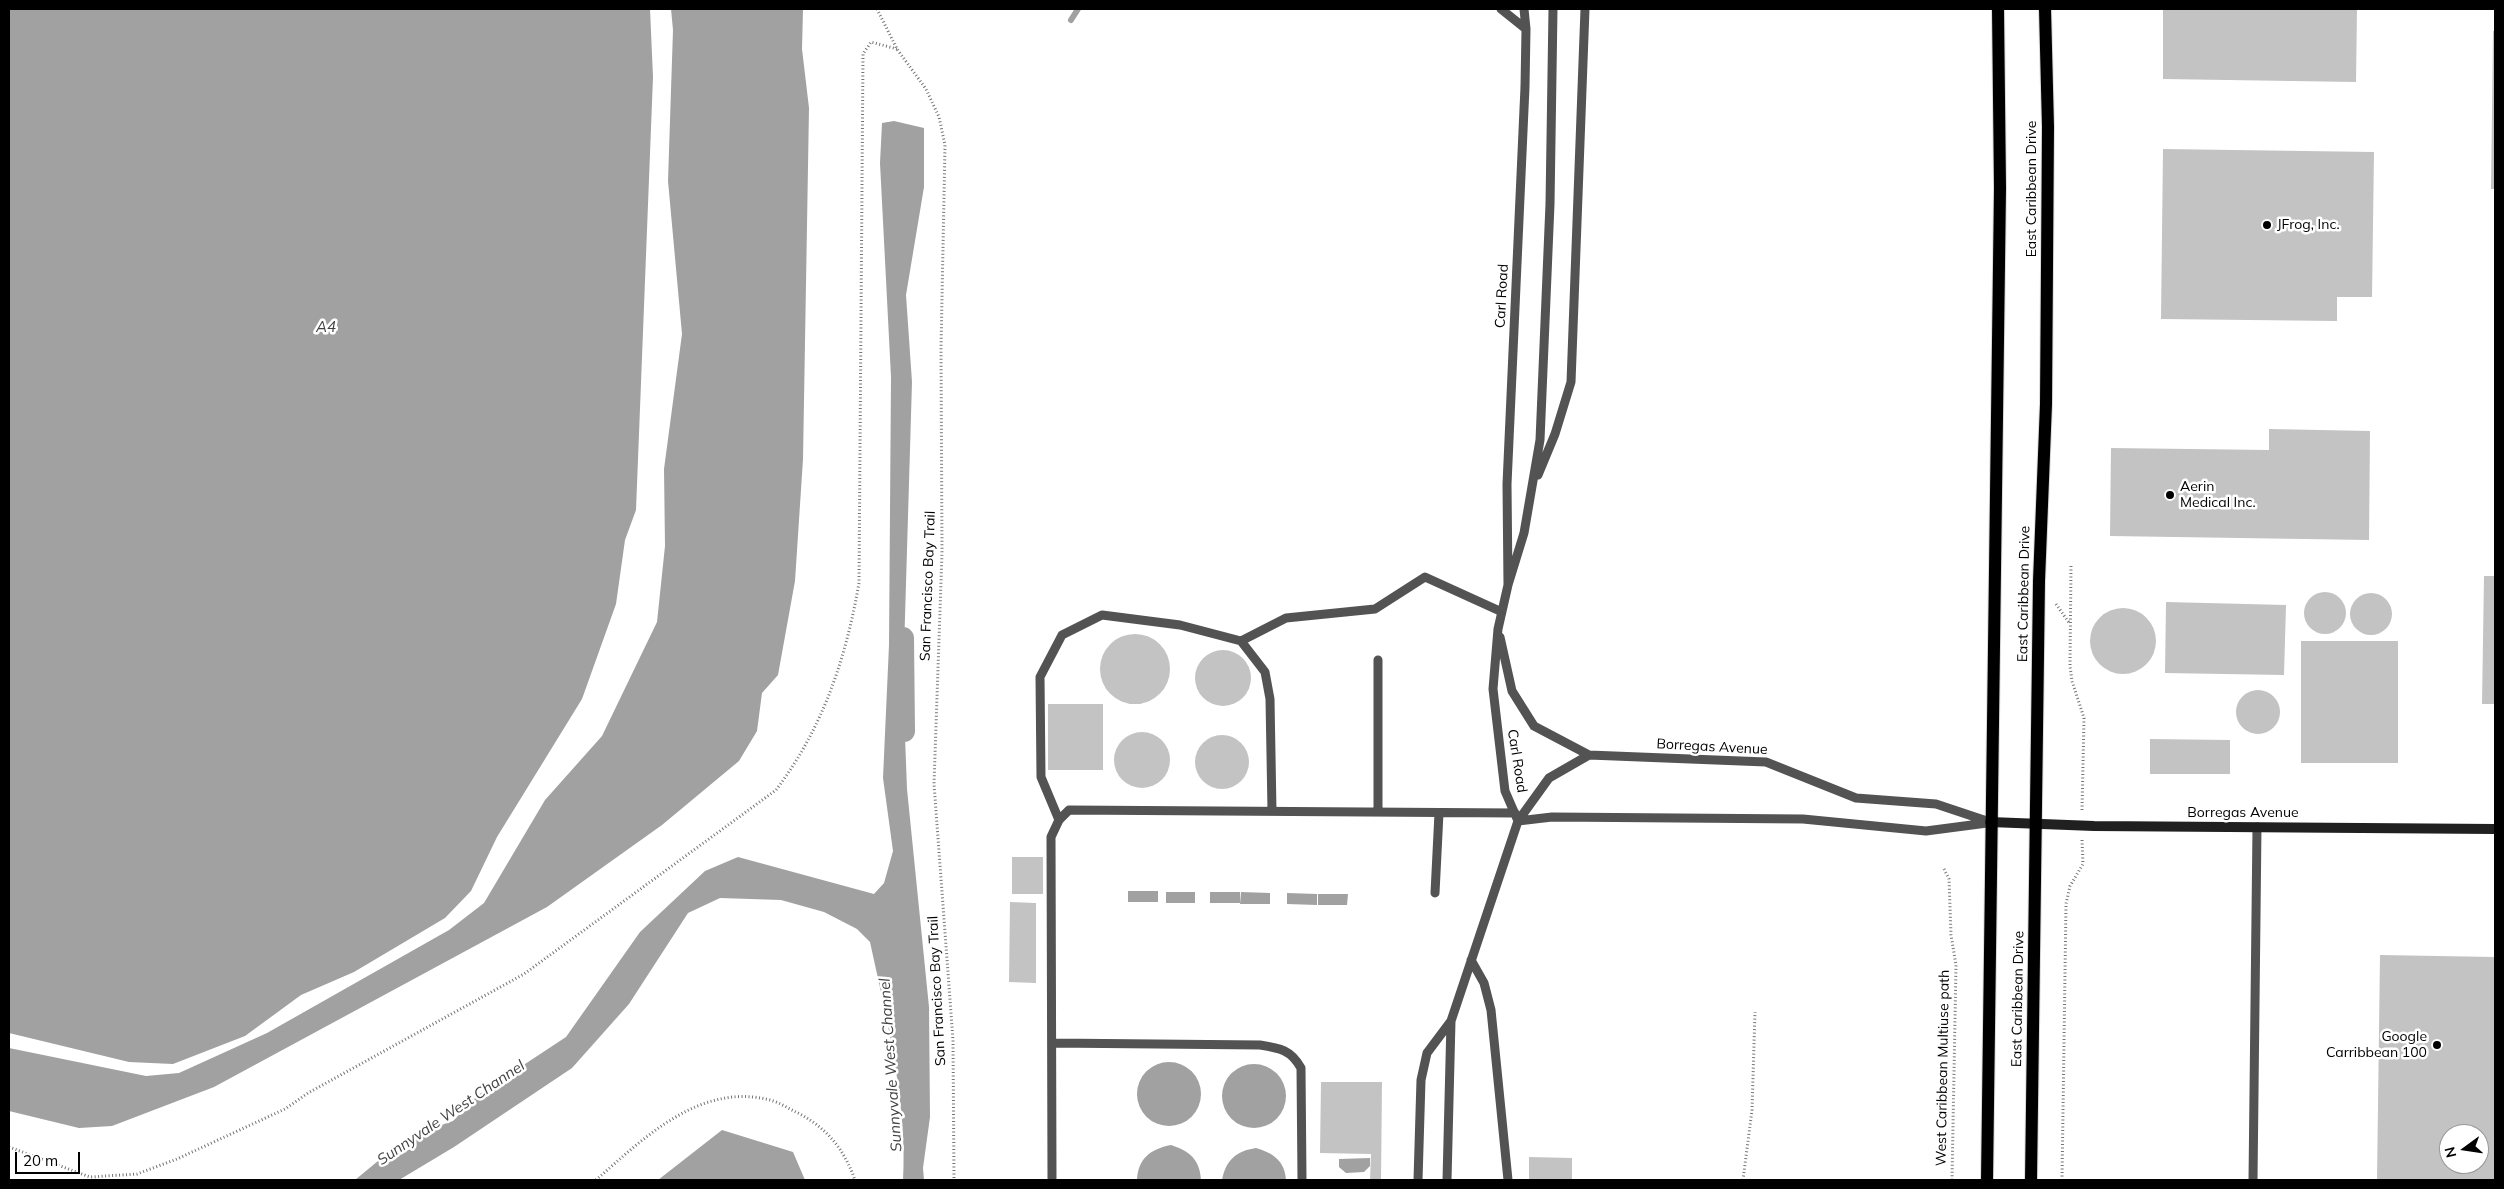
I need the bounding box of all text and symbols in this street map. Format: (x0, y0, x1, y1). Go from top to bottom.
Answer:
street label: East Caribbean Drive (2024, 121, 2040, 257)
place label: JFrog, Inc. (2277, 217, 2340, 233)
marker: JFrog, Inc. (2261, 219, 2273, 231)
street label: Carl Road (1492, 264, 1512, 328)
water label: A4 (316, 318, 336, 336)
place label: Aerin Medical Inc. (2180, 479, 2256, 512)
marker: Aerin Medical Inc. (2164, 489, 2176, 501)
street label: San Francisco Bay Trail (917, 511, 939, 661)
street label: East Caribbean Drive (2014, 526, 2034, 662)
street label: Carl Road (1504, 728, 1530, 794)
street label: Borregas Avenue (1656, 736, 1768, 758)
street label: Borregas Avenue (2187, 805, 2299, 821)
street label: San Francisco Bay Trail (925, 915, 949, 1067)
street label: East Caribbean Drive (2008, 931, 2028, 1067)
street label: West Caribbean Multiuse path (1933, 970, 1953, 1166)
water label: Sunnyvale West Channel (876, 978, 906, 1152)
place label: Google Carribbean 100 (2326, 1029, 2427, 1062)
marker: Google Carribbean 100 (2431, 1039, 2443, 1051)
water label: Sunnyvale West Channel (374, 1057, 528, 1169)
north arrow (2439, 1124, 2489, 1174)
scale bar (18, 1142, 82, 1174)
text: N (2440, 1145, 2460, 1160)
text: 20 m (23, 1151, 58, 1170)

